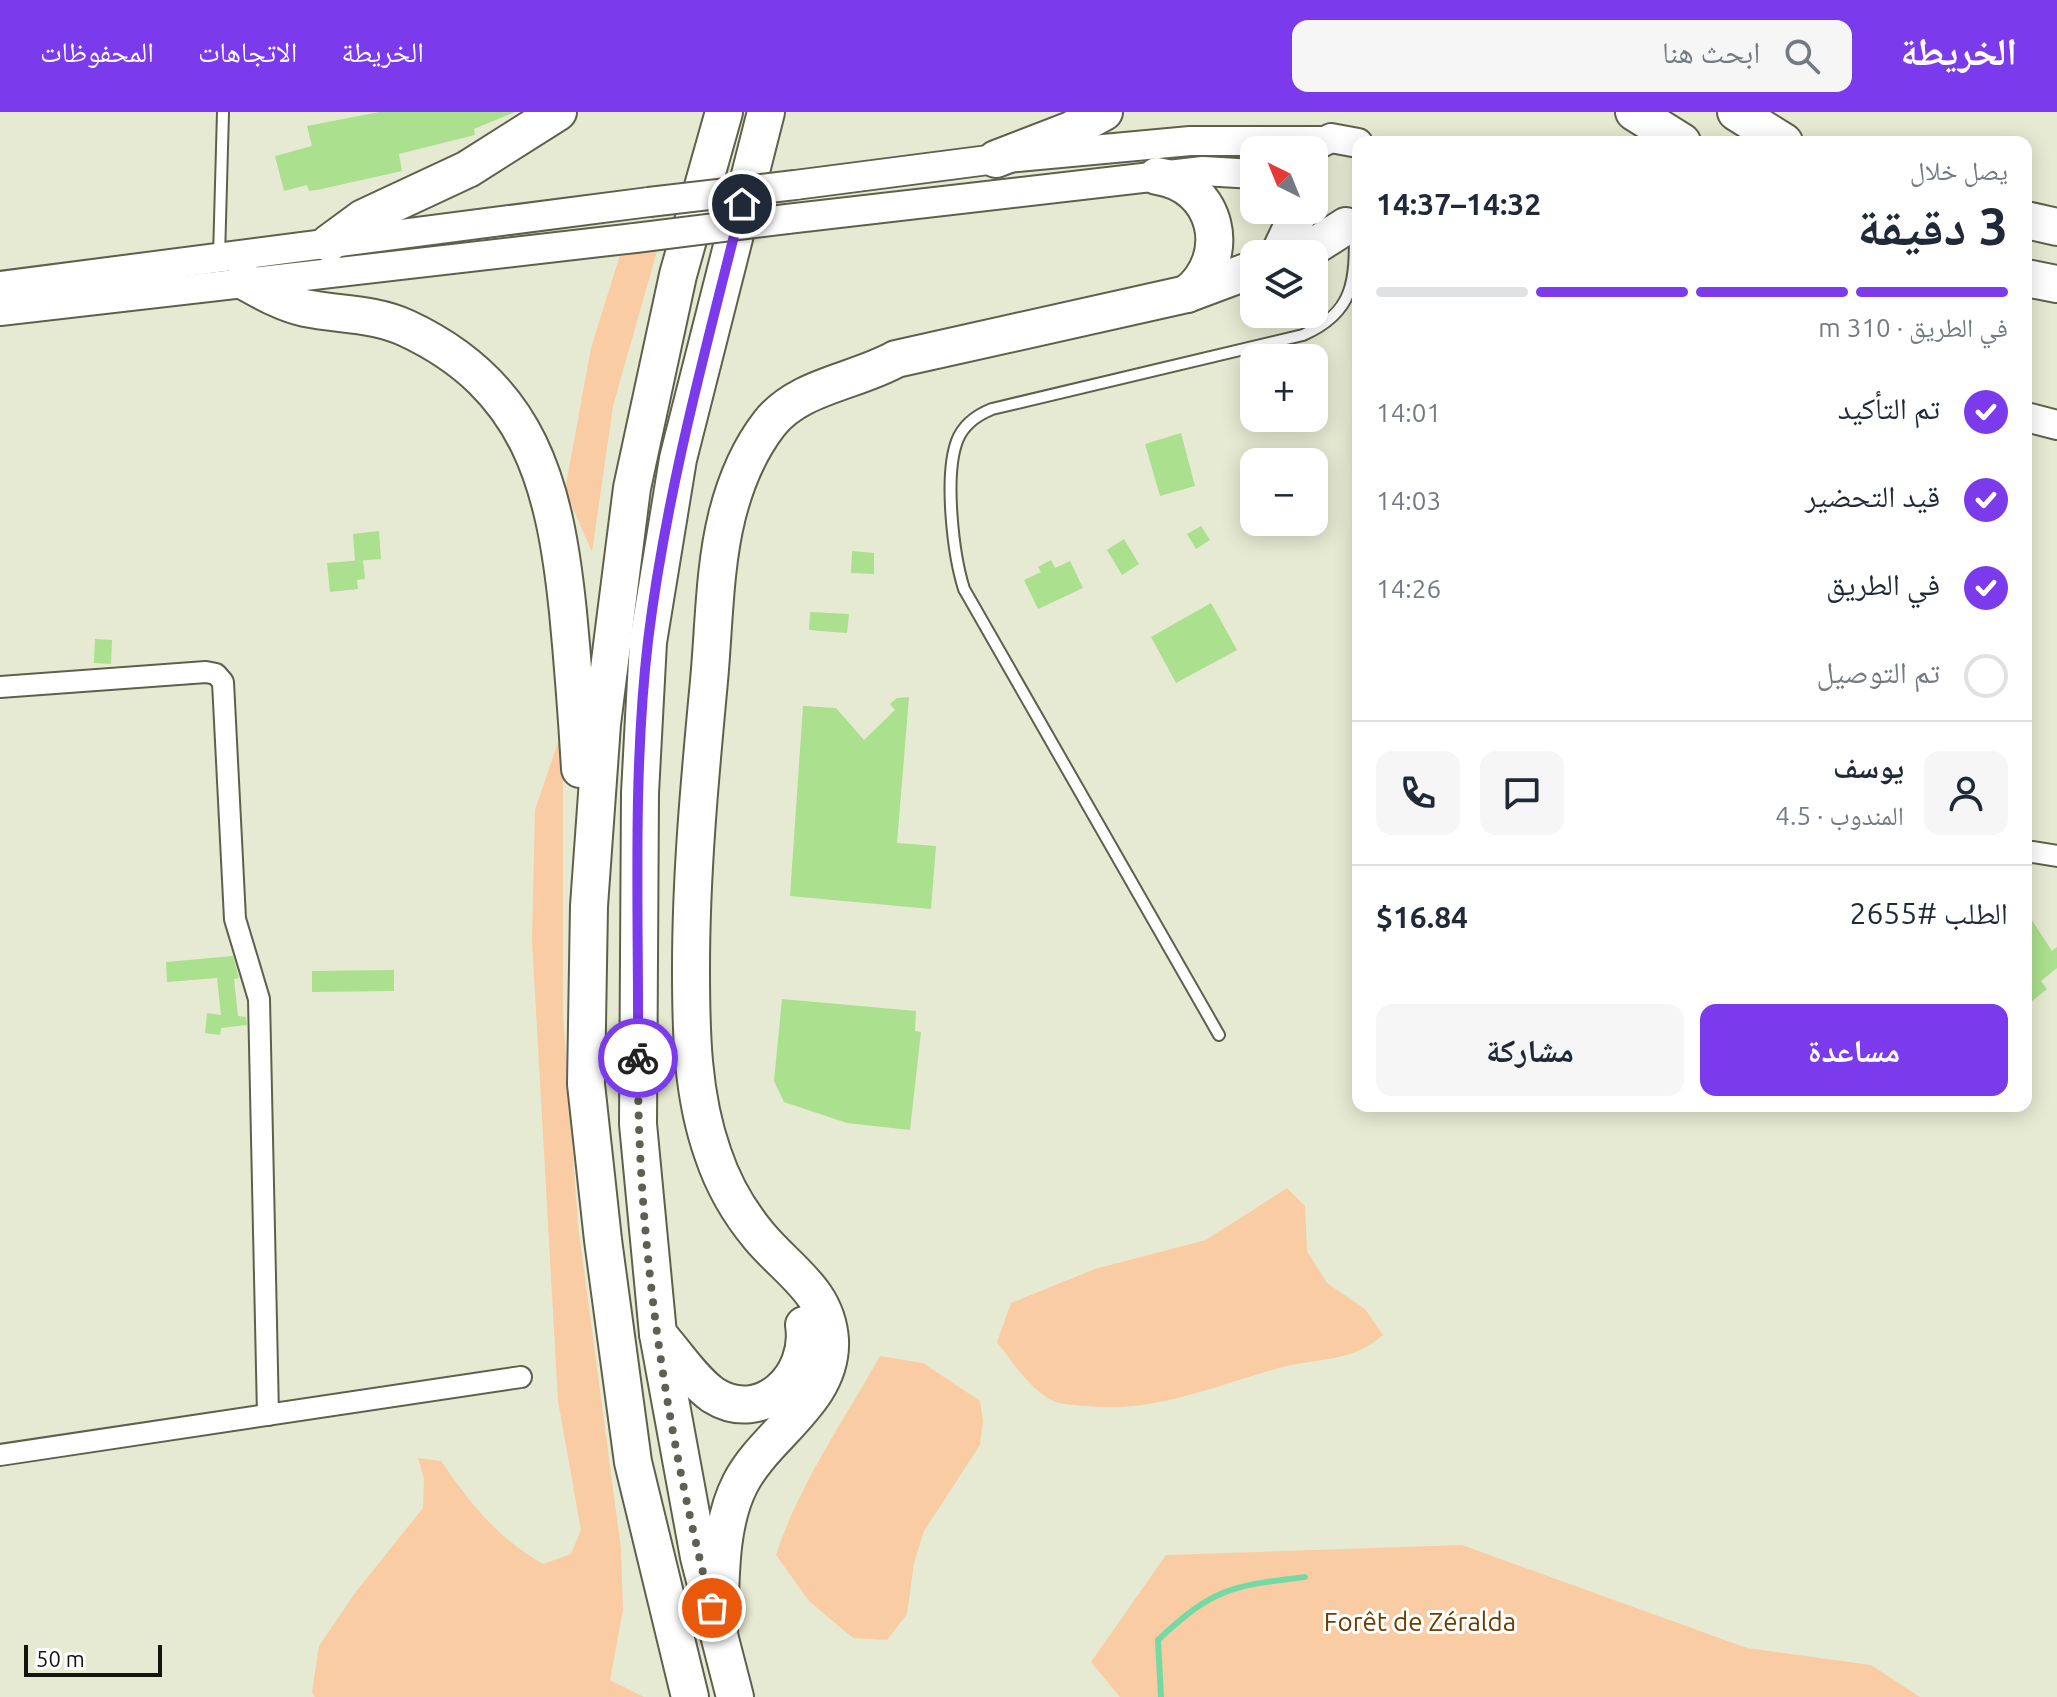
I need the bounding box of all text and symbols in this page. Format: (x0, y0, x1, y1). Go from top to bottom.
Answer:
search box (1292, 20, 1852, 92)
text: الخريطة (1900, 30, 2017, 72)
icon: search (1780, 34, 1824, 78)
text: ابحث هنا (1662, 35, 1760, 69)
text: المحفوظات (40, 36, 154, 67)
text: الاتجاهات (198, 36, 297, 67)
text: الخريطة (341, 36, 424, 67)
north arrow (1240, 136, 1328, 224)
map controls (1240, 136, 1328, 536)
text: يصل خلال (1910, 156, 2008, 185)
pin (708, 170, 776, 238)
icon: home (720, 182, 764, 226)
text: 14:32–14:37 (1376, 187, 1541, 221)
text: 3 دقيقة (1857, 197, 2008, 255)
button: layers (1240, 240, 1328, 328)
text: في الطريق · 310 m (1818, 313, 2008, 342)
button: + (1240, 344, 1328, 432)
icon: check (1964, 390, 2008, 434)
text: تم التأكيد (1838, 391, 1940, 425)
text: 14:01 (1376, 398, 1441, 427)
button: − (1240, 448, 1328, 536)
icon: check (1964, 478, 2008, 522)
text: قيد التحضير (1805, 479, 1940, 513)
text: 14:03 (1376, 486, 1441, 515)
icon: check (1964, 566, 2008, 610)
text: في الطريق (1826, 567, 1940, 601)
text: 14:26 (1376, 574, 1441, 603)
text: تم التوصيل (1817, 655, 1940, 689)
text: يوسف (1833, 750, 1904, 784)
button: phone (1376, 751, 1460, 835)
button: chat (1480, 751, 1564, 835)
button: person (1924, 751, 2008, 835)
text: المندوب · 4.5 (1775, 801, 1904, 830)
text: الطلب #2655 (1849, 896, 2008, 930)
text: $16.84 (1376, 900, 1468, 934)
button: مشاركة (1376, 1004, 1684, 1096)
button: مساعدة (1700, 1004, 2008, 1096)
courier (598, 1018, 678, 1098)
icon: bike (616, 1036, 660, 1080)
pin (678, 1574, 746, 1642)
icon: bag (690, 1586, 734, 1630)
park label: Forêt de Zéralda (1324, 1607, 1516, 1636)
scale bar (24, 1641, 162, 1677)
text: 50 m (36, 1646, 85, 1671)

